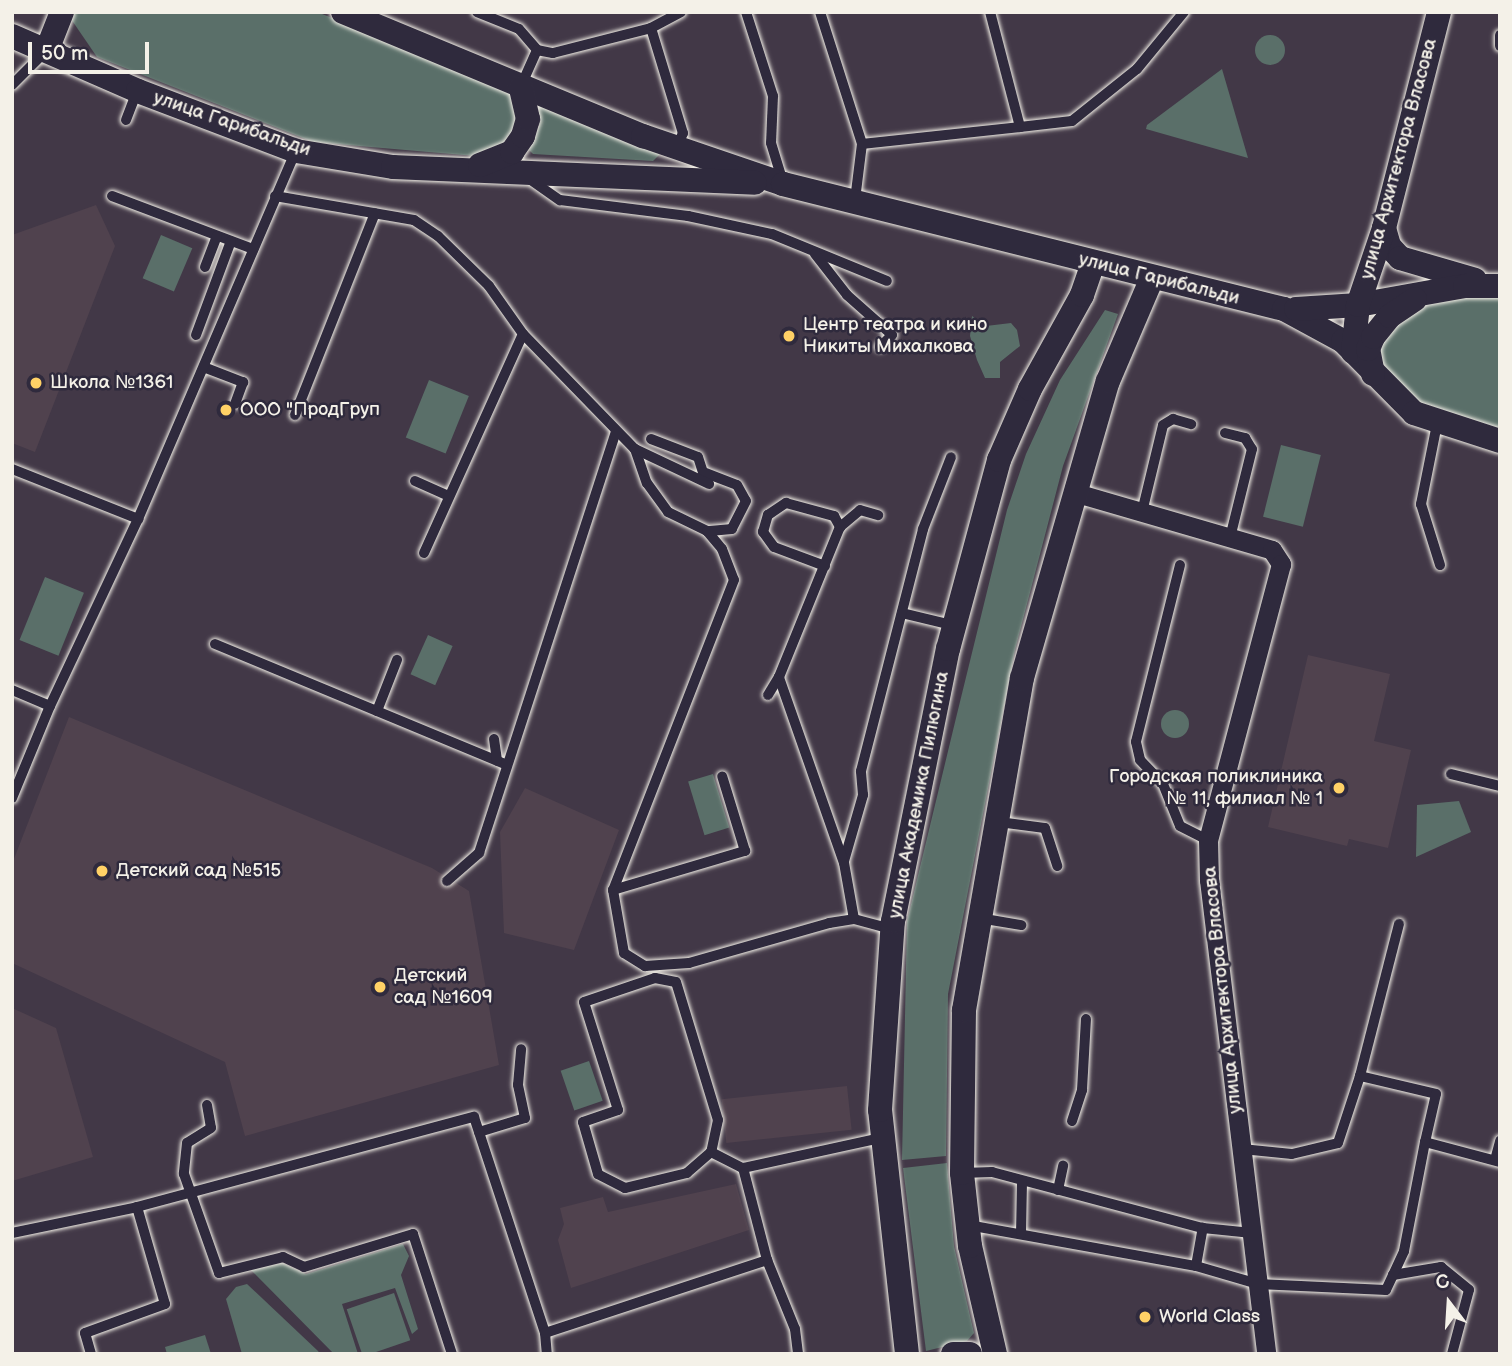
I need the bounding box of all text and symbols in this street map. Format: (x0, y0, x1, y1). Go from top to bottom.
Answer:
scale bar (32, 28, 152, 72)
street label: улица Архитектора Власова (1356, 36, 1442, 282)
text: 50 m (41, 41, 88, 66)
street label: улица Гарибальди (150, 86, 314, 162)
street label: улица Гарибальди (1076, 248, 1242, 310)
place label: Центр театра и кино Никиты Михалкова (803, 314, 987, 358)
marker: Центр театра и кино Никиты Михалкова (781, 328, 797, 344)
place label: Школа №1361 (50, 372, 173, 394)
marker: Школа №1361 (28, 375, 44, 391)
place label: ООО "ПродГруп (240, 399, 380, 421)
marker: ООО "ПродГруп (218, 402, 234, 418)
street label: улица Академика Пилюгина (884, 669, 954, 921)
place label: Городская поликлиника № 11, филиал № 1 (1109, 766, 1323, 810)
marker: Городская поликлиника № 11, филиал № 1 (1329, 778, 1349, 798)
place label: Детский сад №515 (116, 860, 281, 882)
marker: Детский сад №515 (94, 863, 110, 879)
street label: улица Архитектора Власова (1199, 865, 1247, 1115)
place label: Детский сад №1609 (394, 965, 493, 1009)
marker: Детский сад №1609 (372, 979, 388, 995)
north arrow (1414, 1268, 1484, 1338)
text: С (1433, 1270, 1452, 1295)
place label: World Class (1159, 1306, 1260, 1328)
marker: World Class (1137, 1309, 1153, 1325)

